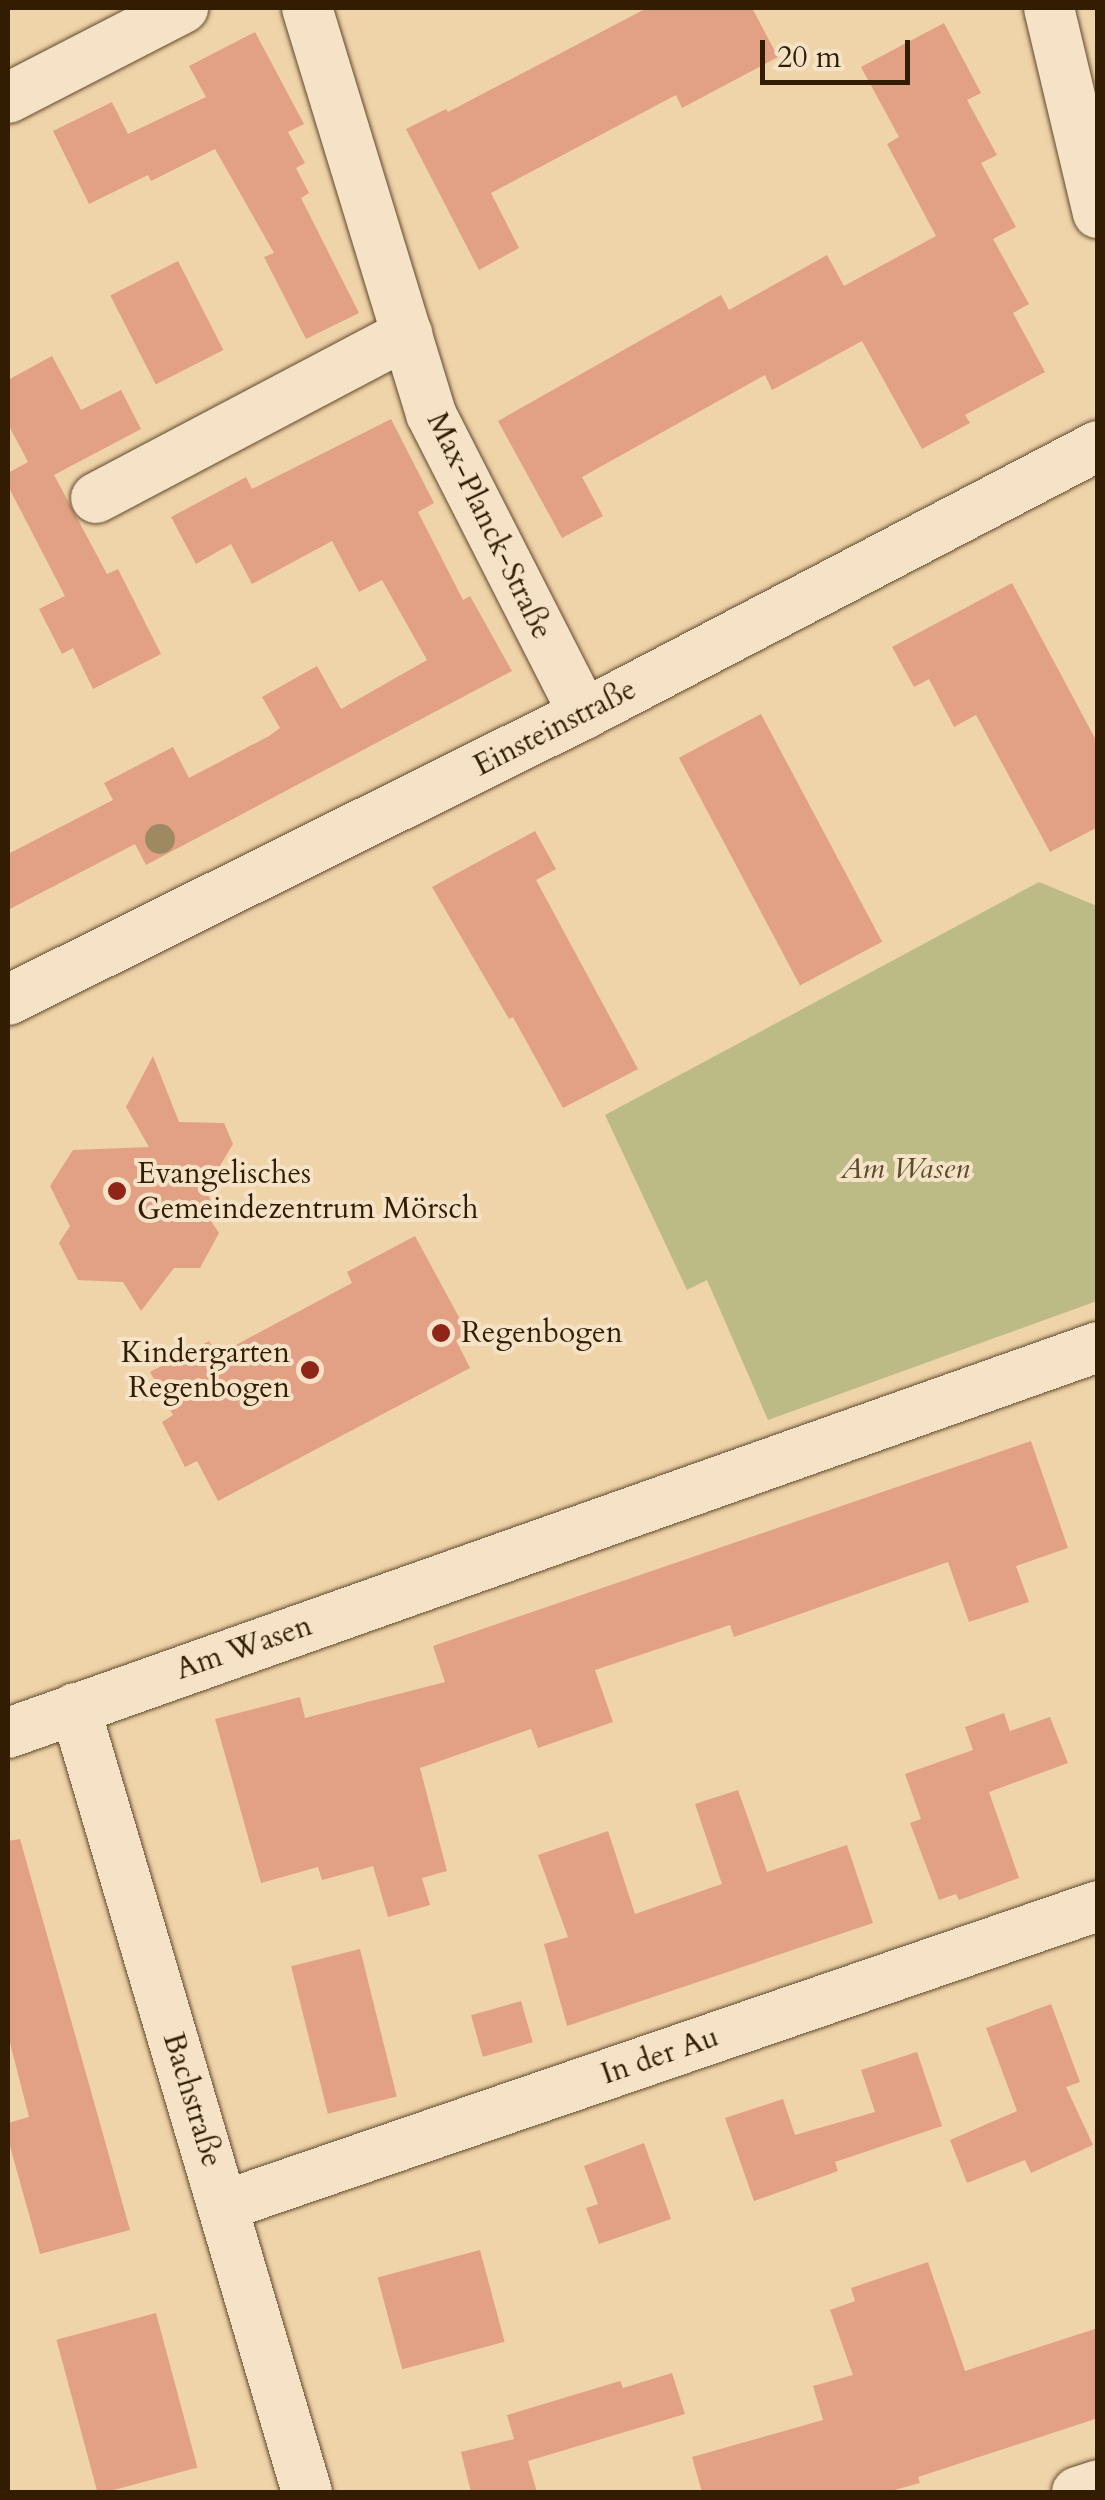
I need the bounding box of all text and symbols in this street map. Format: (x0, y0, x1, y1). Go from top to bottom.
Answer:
scale bar (765, 20, 915, 82)
text: 20 m (777, 37, 841, 78)
street label: Max-Planck-Straße (418, 407, 560, 645)
street label: Einsteinstraße (468, 672, 642, 784)
park label: Am Wasen (840, 1151, 970, 1187)
place label: Evangelisches Gemeindezentrum Mörsch (137, 1156, 478, 1226)
marker: Evangelisches Gemeindezentrum Mörsch (106, 1180, 128, 1202)
place label: Regenbogen (461, 1315, 623, 1351)
marker: Regenbogen (430, 1322, 452, 1344)
place label: Kindergarten Regenbogen (121, 1335, 290, 1406)
marker: Kindergarten Regenbogen (299, 1359, 321, 1381)
street label: Am Wasen (171, 1608, 317, 1688)
street label: In der Au (597, 2019, 723, 2093)
street label: Bachstraße (155, 2029, 229, 2171)

